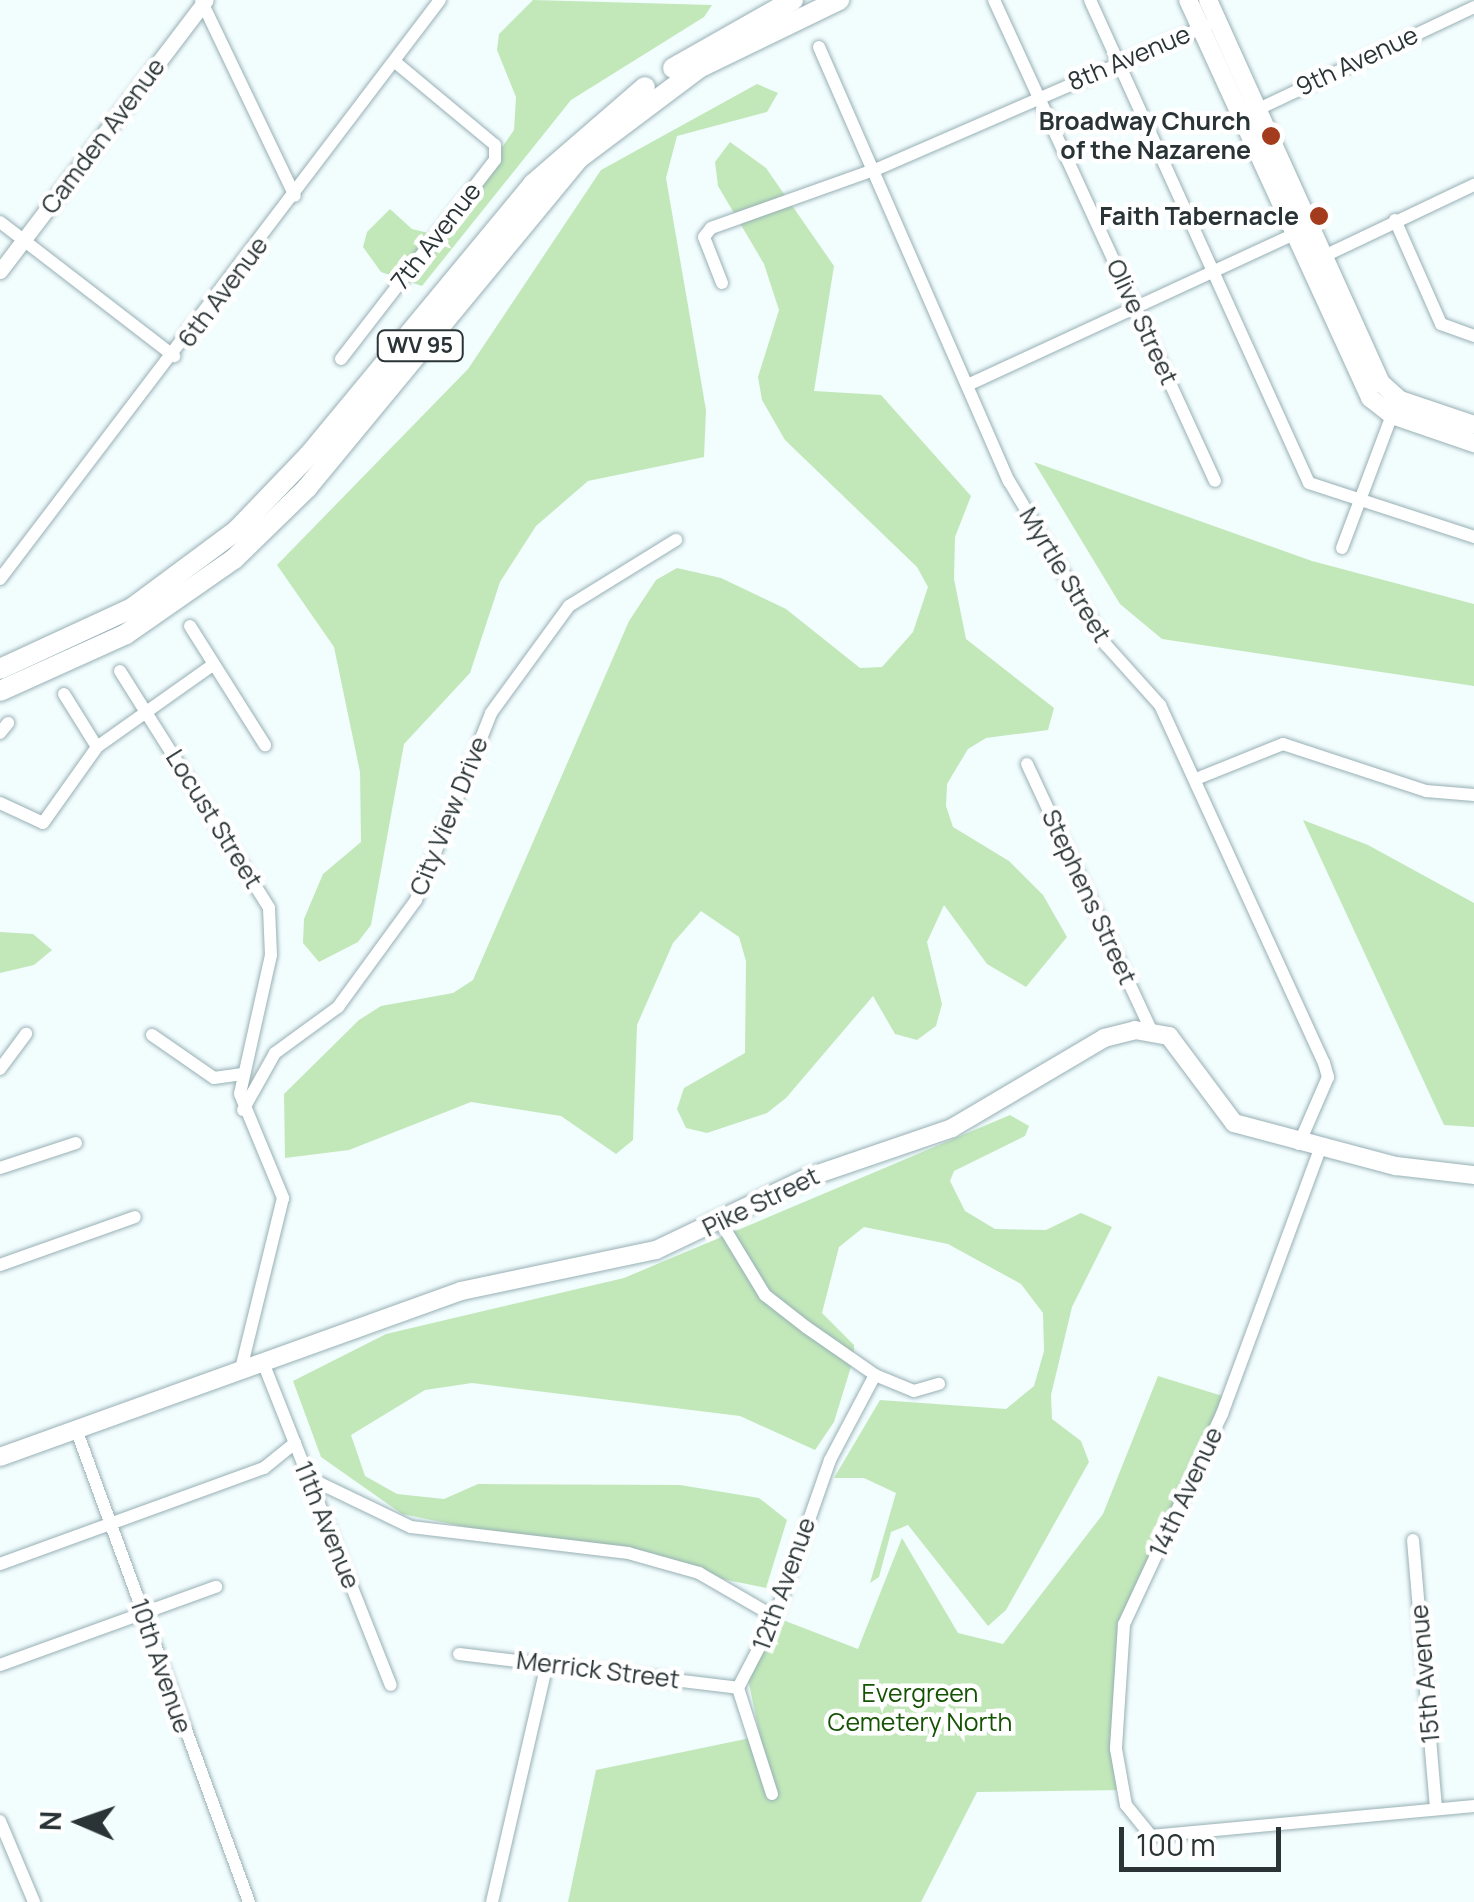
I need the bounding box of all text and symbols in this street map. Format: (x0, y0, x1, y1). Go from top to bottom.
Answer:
street label: 8th Avenue (1063, 19, 1195, 97)
street label: 9th Avenue (1291, 20, 1423, 102)
street label: Camden Avenue (35, 52, 171, 220)
place label: Broadway Church of the Nazarene (1039, 107, 1251, 166)
marker: Broadway Church of the Nazarene (1260, 125, 1282, 147)
street label: 7th Avenue (385, 176, 487, 296)
place label: Faith Tabernacle (1099, 201, 1299, 231)
marker: Faith Tabernacle (1308, 205, 1330, 227)
street label: 6th Avenue (172, 231, 274, 353)
street label: Olive Street (1100, 254, 1184, 390)
road number: WV 95 (375, 329, 465, 363)
street label: Myrtle Street (1013, 502, 1117, 648)
street label: City View Drive (403, 732, 495, 900)
street label: Locust Street (159, 744, 269, 894)
street label: Stephens Street (1035, 805, 1143, 989)
street label: Pike Street (698, 1161, 824, 1243)
street label: 14th Avenue (1143, 1422, 1229, 1562)
street label: 11th Avenue (288, 1457, 366, 1593)
street label: 12th Avenue (746, 1513, 822, 1655)
street label: 10th Avenue (124, 1595, 198, 1737)
street label: 15th Avenue (1404, 1603, 1446, 1745)
street label: Merrick Street (515, 1645, 681, 1695)
park label: Evergreen Cemetery North (828, 1679, 1012, 1738)
north arrow (30, 1772, 130, 1872)
scale bar (1124, 1807, 1286, 1869)
text: N (31, 1810, 69, 1832)
text: 100 m (1136, 1824, 1216, 1865)

